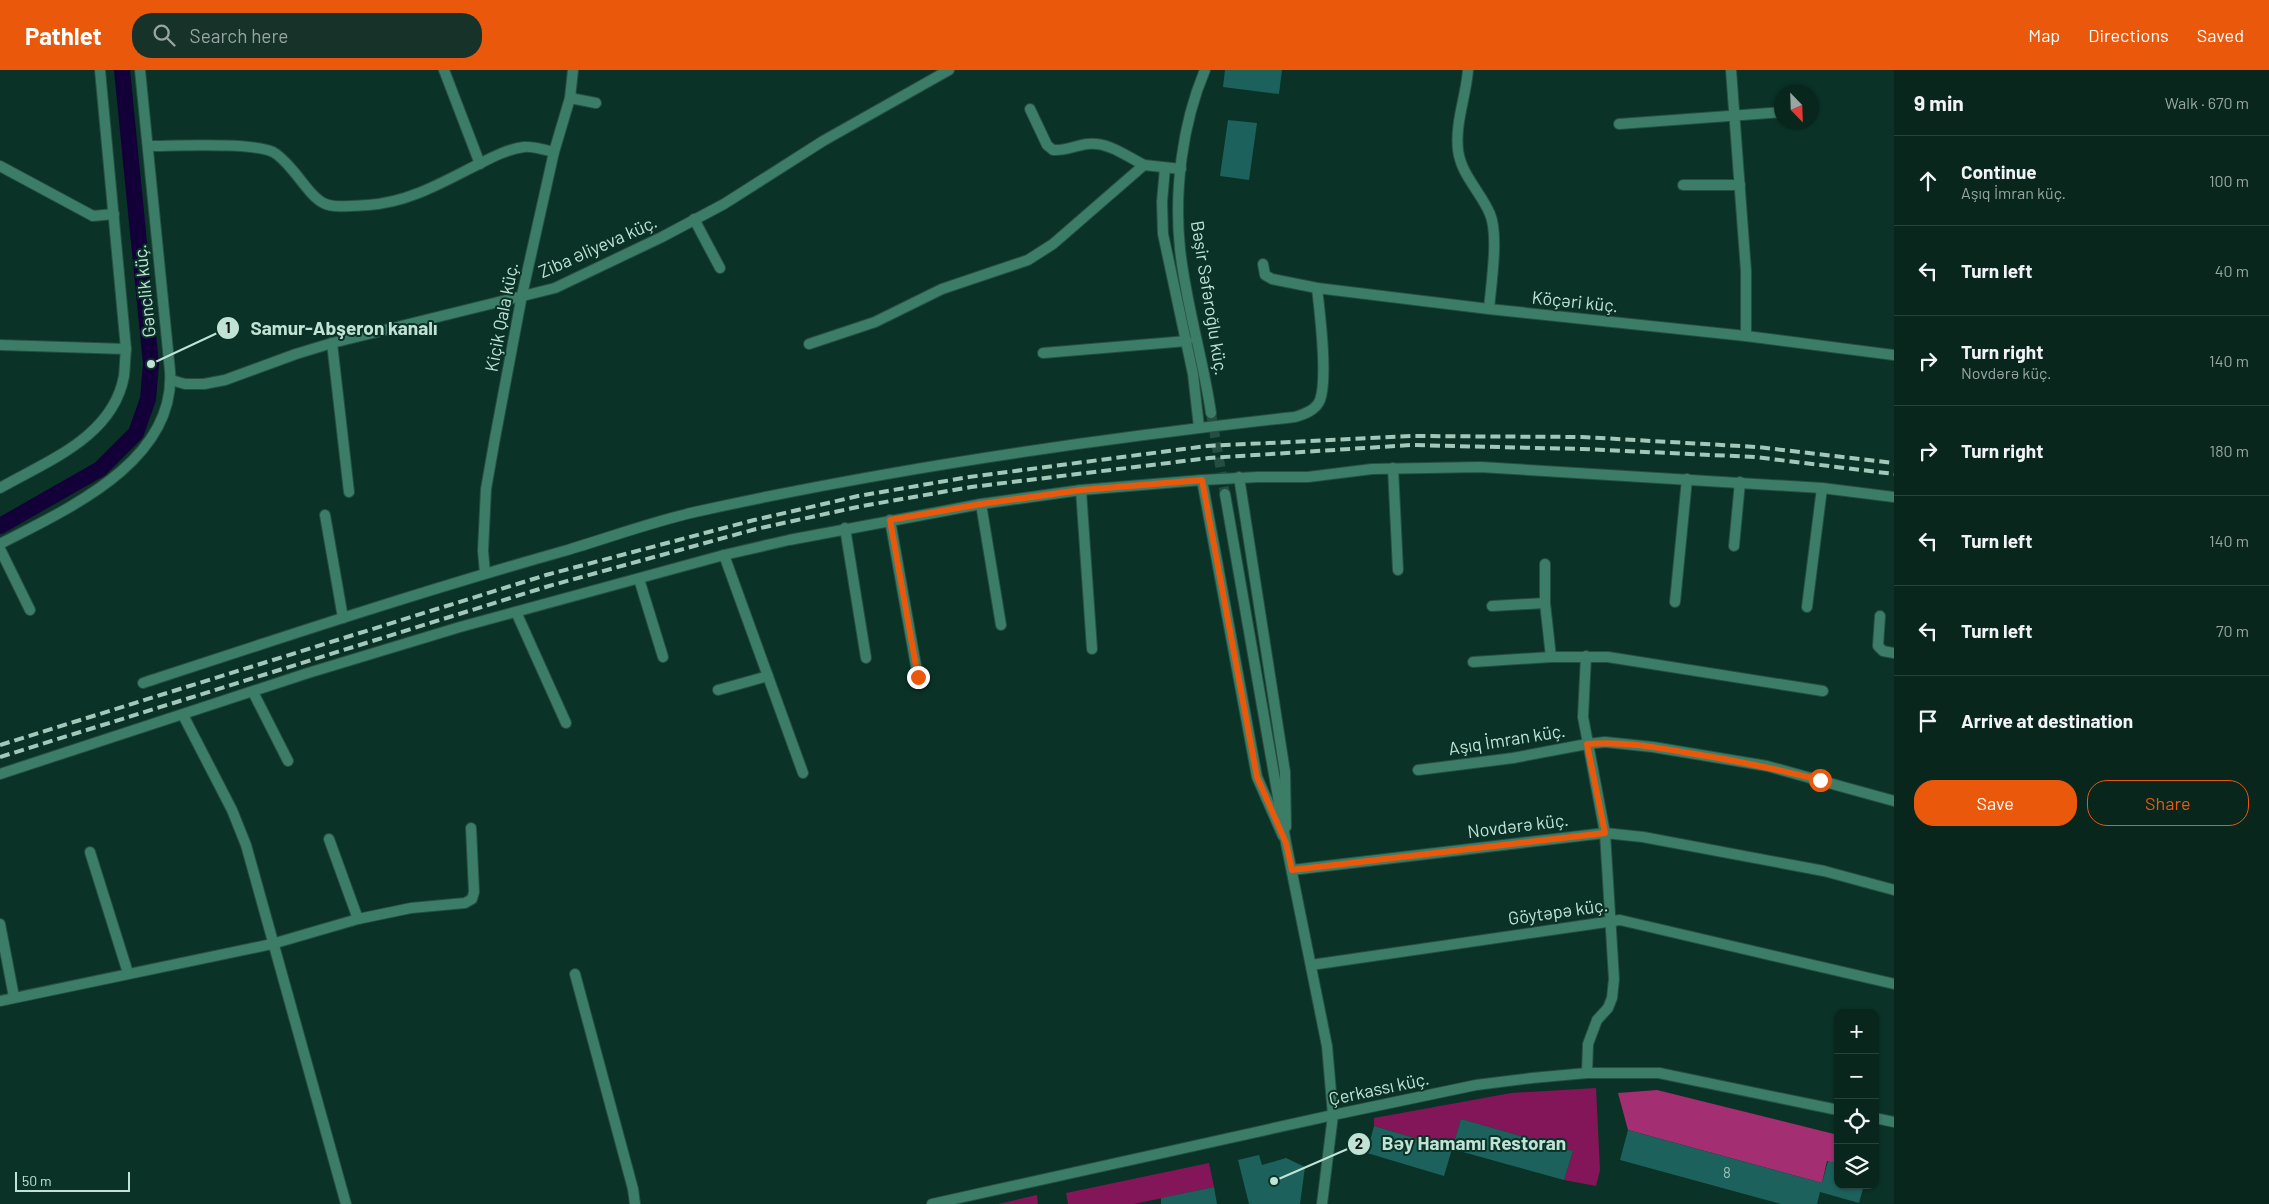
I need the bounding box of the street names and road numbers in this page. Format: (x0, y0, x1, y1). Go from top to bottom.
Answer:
street label: Ziba Əliyeva küç. (535, 210, 660, 282)
street label: Bəşir Səfəroğlu küç. (1187, 219, 1233, 377)
street label: Gənclik küç. (128, 243, 160, 339)
street label: Kiçik Qala küç. (480, 260, 522, 373)
street label: Köçəri küç. (1531, 286, 1619, 316)
street label: Aşıq İmran küç. (1447, 719, 1567, 759)
street label: Novdərə küç. (1466, 808, 1570, 842)
street label: Göytəpə küç. (1507, 893, 1609, 929)
street label: Çerkassı küç. (1327, 1067, 1431, 1109)

